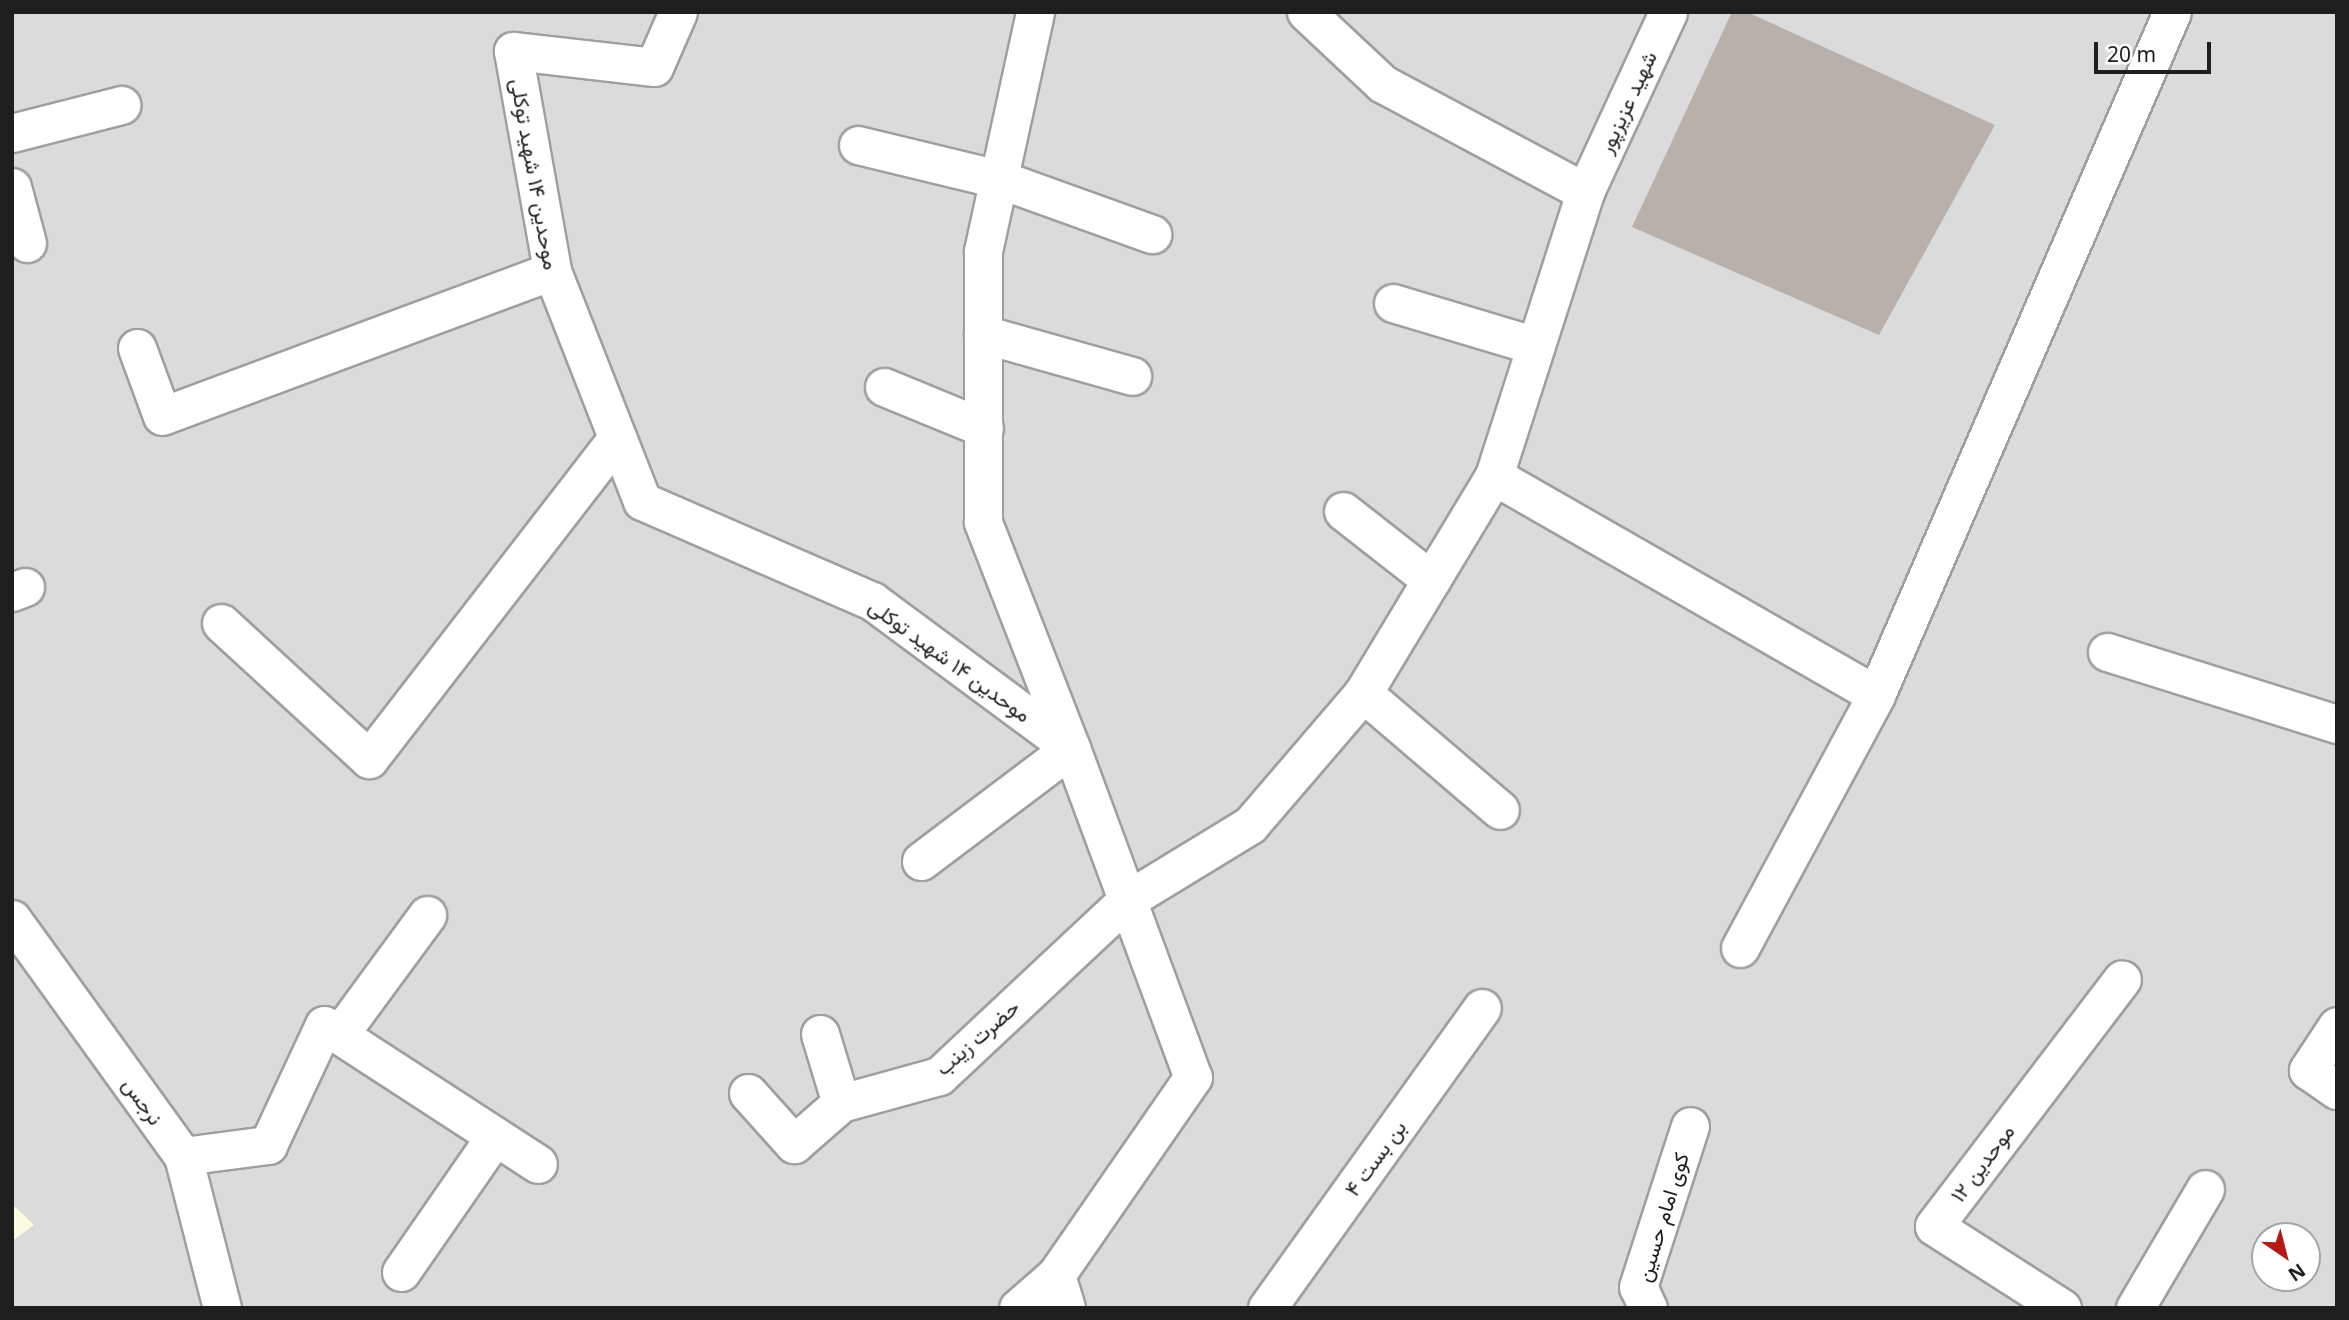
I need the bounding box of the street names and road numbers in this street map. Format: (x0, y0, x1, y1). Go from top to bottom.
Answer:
street label: شهید عزیزپور (1592, 47, 1662, 157)
street label: موحدین ۱۴ شهید توکلی (506, 76, 564, 272)
street label: موحدین ۱۴ شهید توکلی (864, 593, 1036, 727)
street label: حضرت زینب (930, 994, 1024, 1080)
street label: نرجس (117, 1072, 169, 1130)
street label: بن بست ۴ (1339, 1115, 1411, 1201)
street label: موحدین ۱۲ (1945, 1119, 2019, 1207)
street label: کوی امام حسین (1630, 1149, 1694, 1285)

